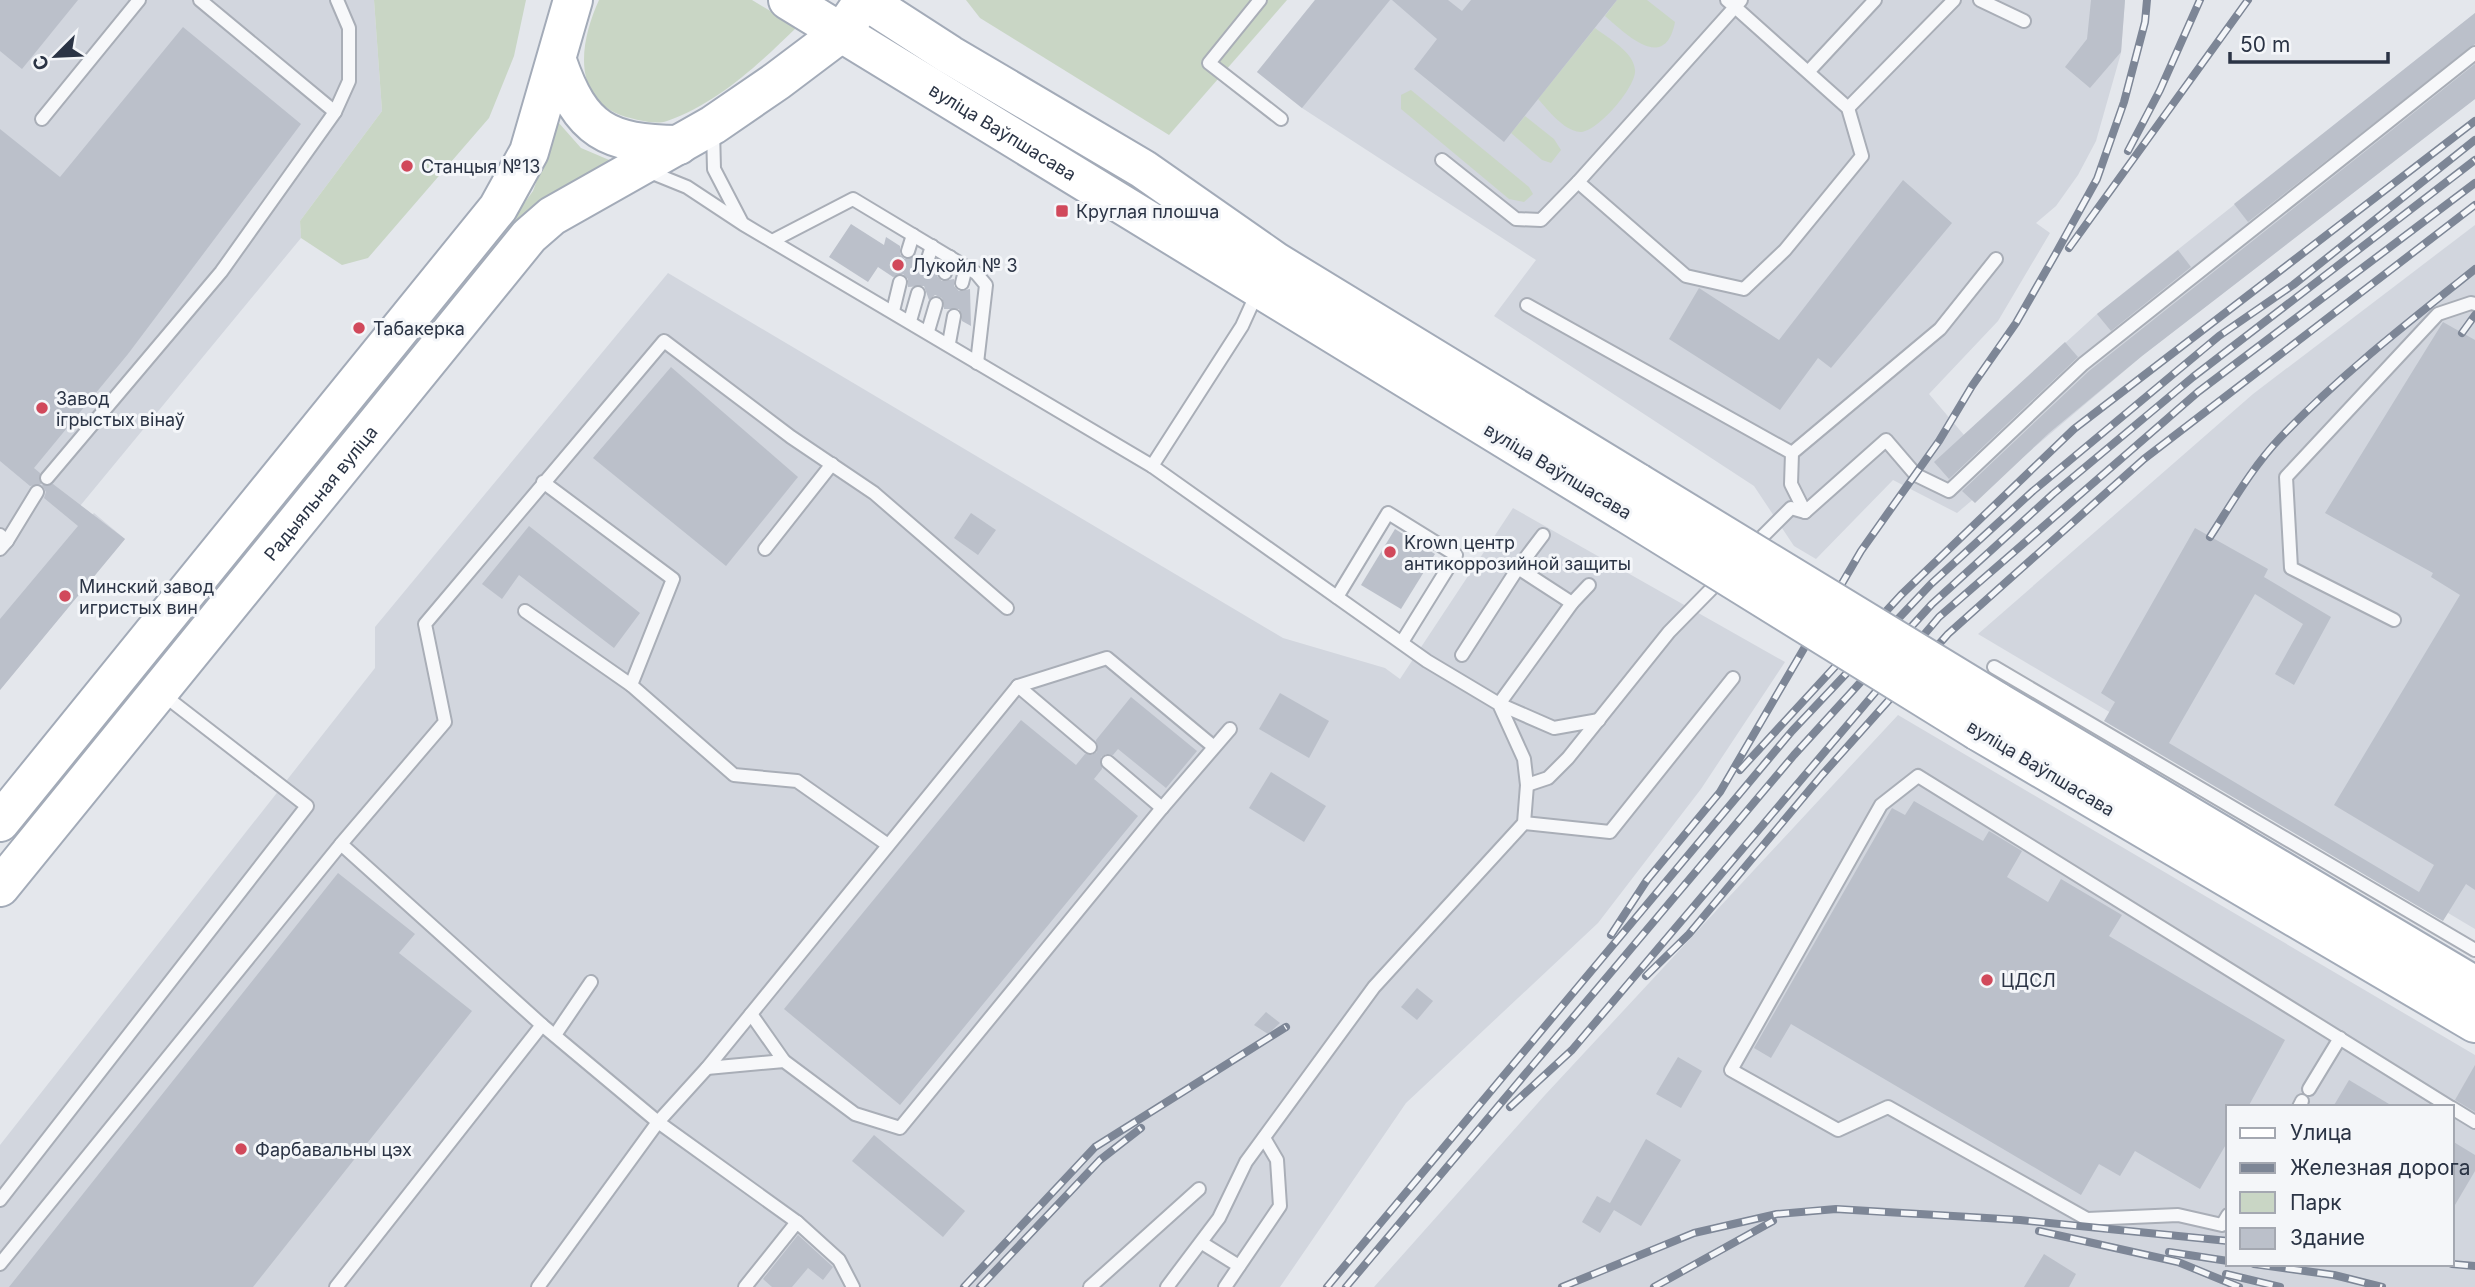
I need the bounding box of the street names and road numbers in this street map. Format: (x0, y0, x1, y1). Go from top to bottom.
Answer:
street label: вуліца Ваўпшасава (926, 79, 1080, 184)
street label: вуліца Ваўпшасава (1481, 419, 1635, 523)
street label: Радыяльная вуліца (259, 421, 381, 564)
street label: вуліца Ваўпшасава (1964, 716, 2118, 820)

